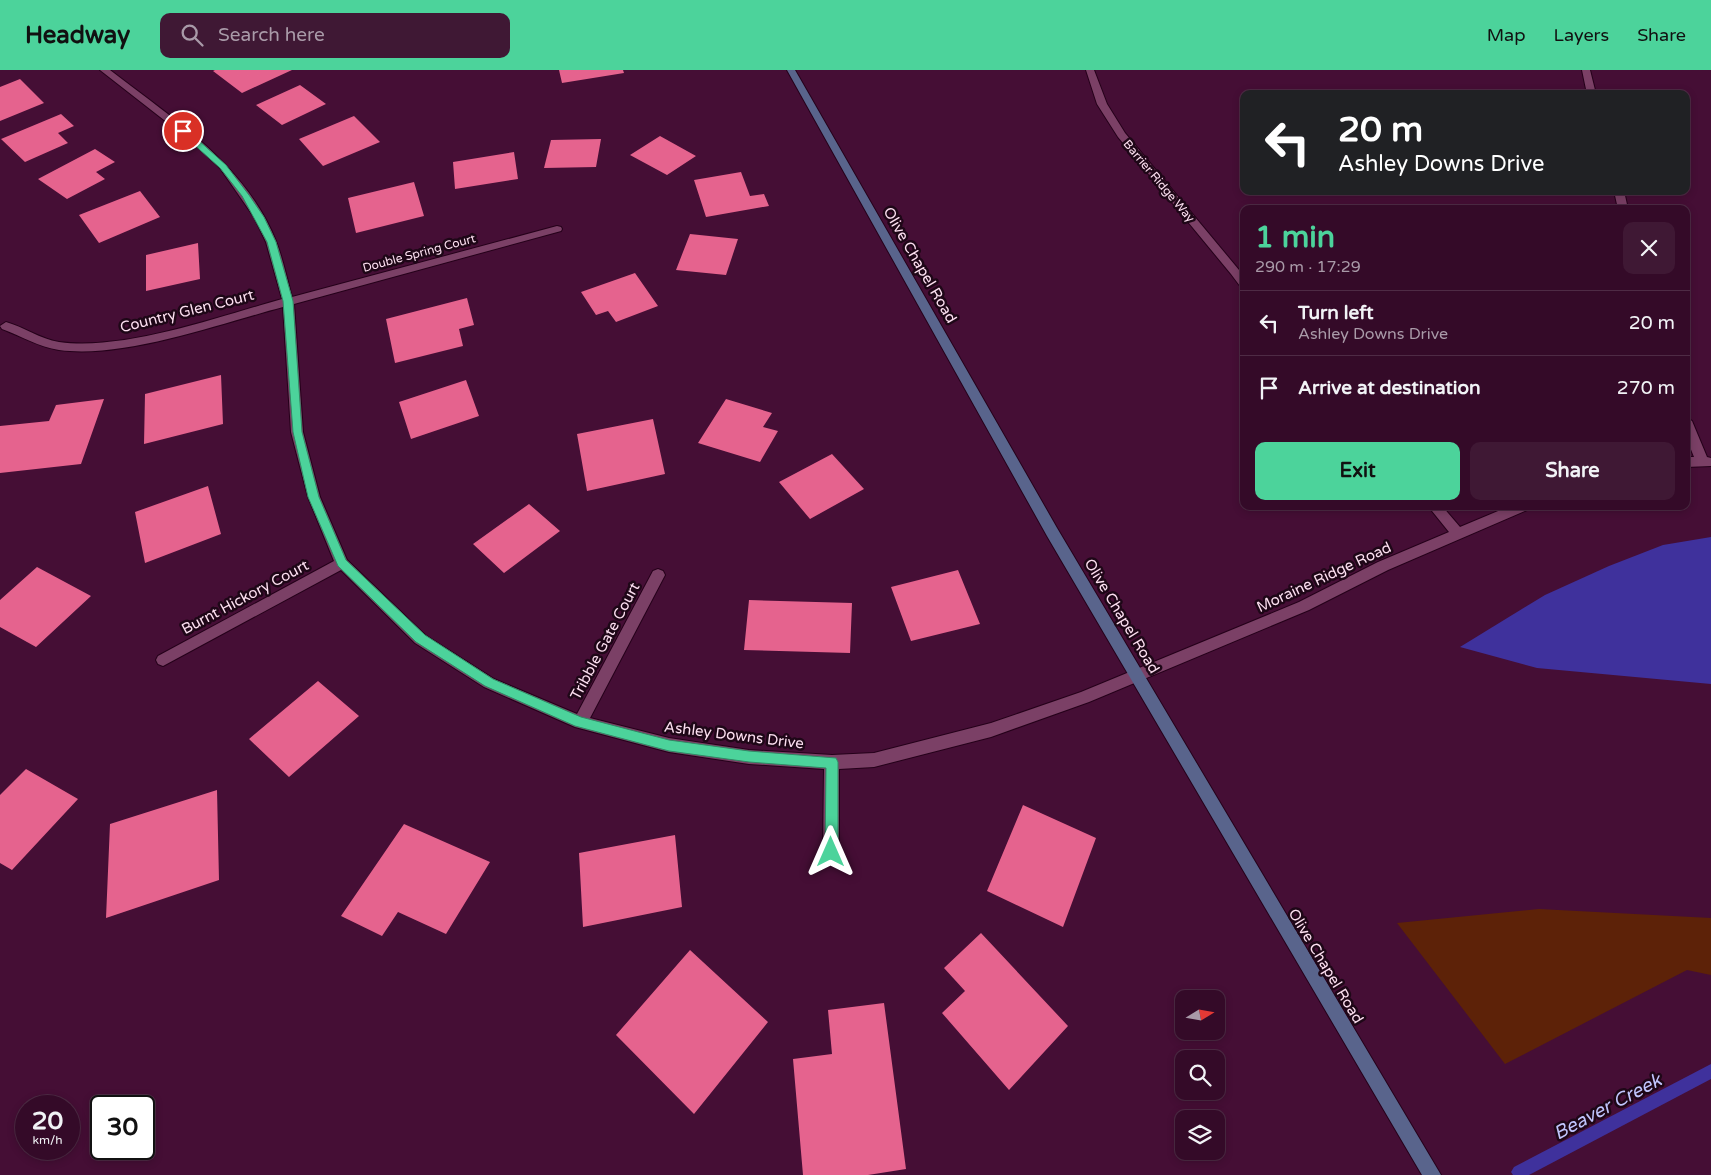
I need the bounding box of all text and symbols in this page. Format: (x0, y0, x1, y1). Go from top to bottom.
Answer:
search box (160, 13, 510, 58)
text: Headway (25, 21, 130, 50)
icon: search (178, 21, 206, 49)
text: Search here (218, 24, 325, 46)
text: Map (1487, 24, 1526, 46)
text: Layers (1554, 24, 1609, 46)
text: Share (1637, 24, 1686, 46)
text: 20 m (1338, 109, 1423, 151)
pin (162, 110, 204, 152)
icon: left (1255, 110, 1320, 175)
icon: arrive (169, 117, 197, 145)
street label: Barrier Ridge Way (1121, 137, 1198, 225)
text: Ashley Downs Drive (1338, 151, 1544, 177)
street label: Olive Chapel Road (879, 204, 961, 326)
text: 1 min (1255, 219, 1335, 256)
button: close (1623, 222, 1675, 274)
street label: Double Spring Court (361, 231, 477, 275)
text: 290 m · 17:29 (1255, 257, 1361, 277)
street label: Country Glen Court (118, 286, 256, 336)
text: Turn left (1298, 302, 1374, 324)
icon: left (1255, 309, 1283, 337)
text: 20 m (1629, 312, 1675, 334)
text: Ashley Downs Drive (1298, 324, 1448, 344)
icon: arrive (1255, 374, 1283, 402)
text: Arrive at destination (1298, 377, 1481, 399)
text: 270 m (1617, 377, 1675, 399)
button: Exit (1255, 442, 1460, 500)
button: Share (1470, 442, 1675, 500)
street label: Moraine Ridge Road (1254, 538, 1394, 616)
street label: Olive Chapel Road (1081, 555, 1163, 677)
street label: Burnt Hickory Court (178, 556, 312, 638)
street label: Tribble Gate Court (566, 579, 644, 703)
street label: Ashley Downs Drive (663, 717, 805, 753)
position arrow (804, 825, 856, 877)
street label: Olive Chapel Road (1285, 905, 1367, 1027)
north arrow (1175, 990, 1225, 1040)
map controls (1175, 990, 1225, 1160)
button: search (1175, 1050, 1225, 1100)
water label: Beaver Creek (1550, 1068, 1667, 1145)
speed limit sign: 30 (90, 1095, 155, 1160)
text: 20 (32, 1106, 63, 1136)
button: layers (1175, 1110, 1225, 1160)
text: km/h (32, 1133, 63, 1147)

